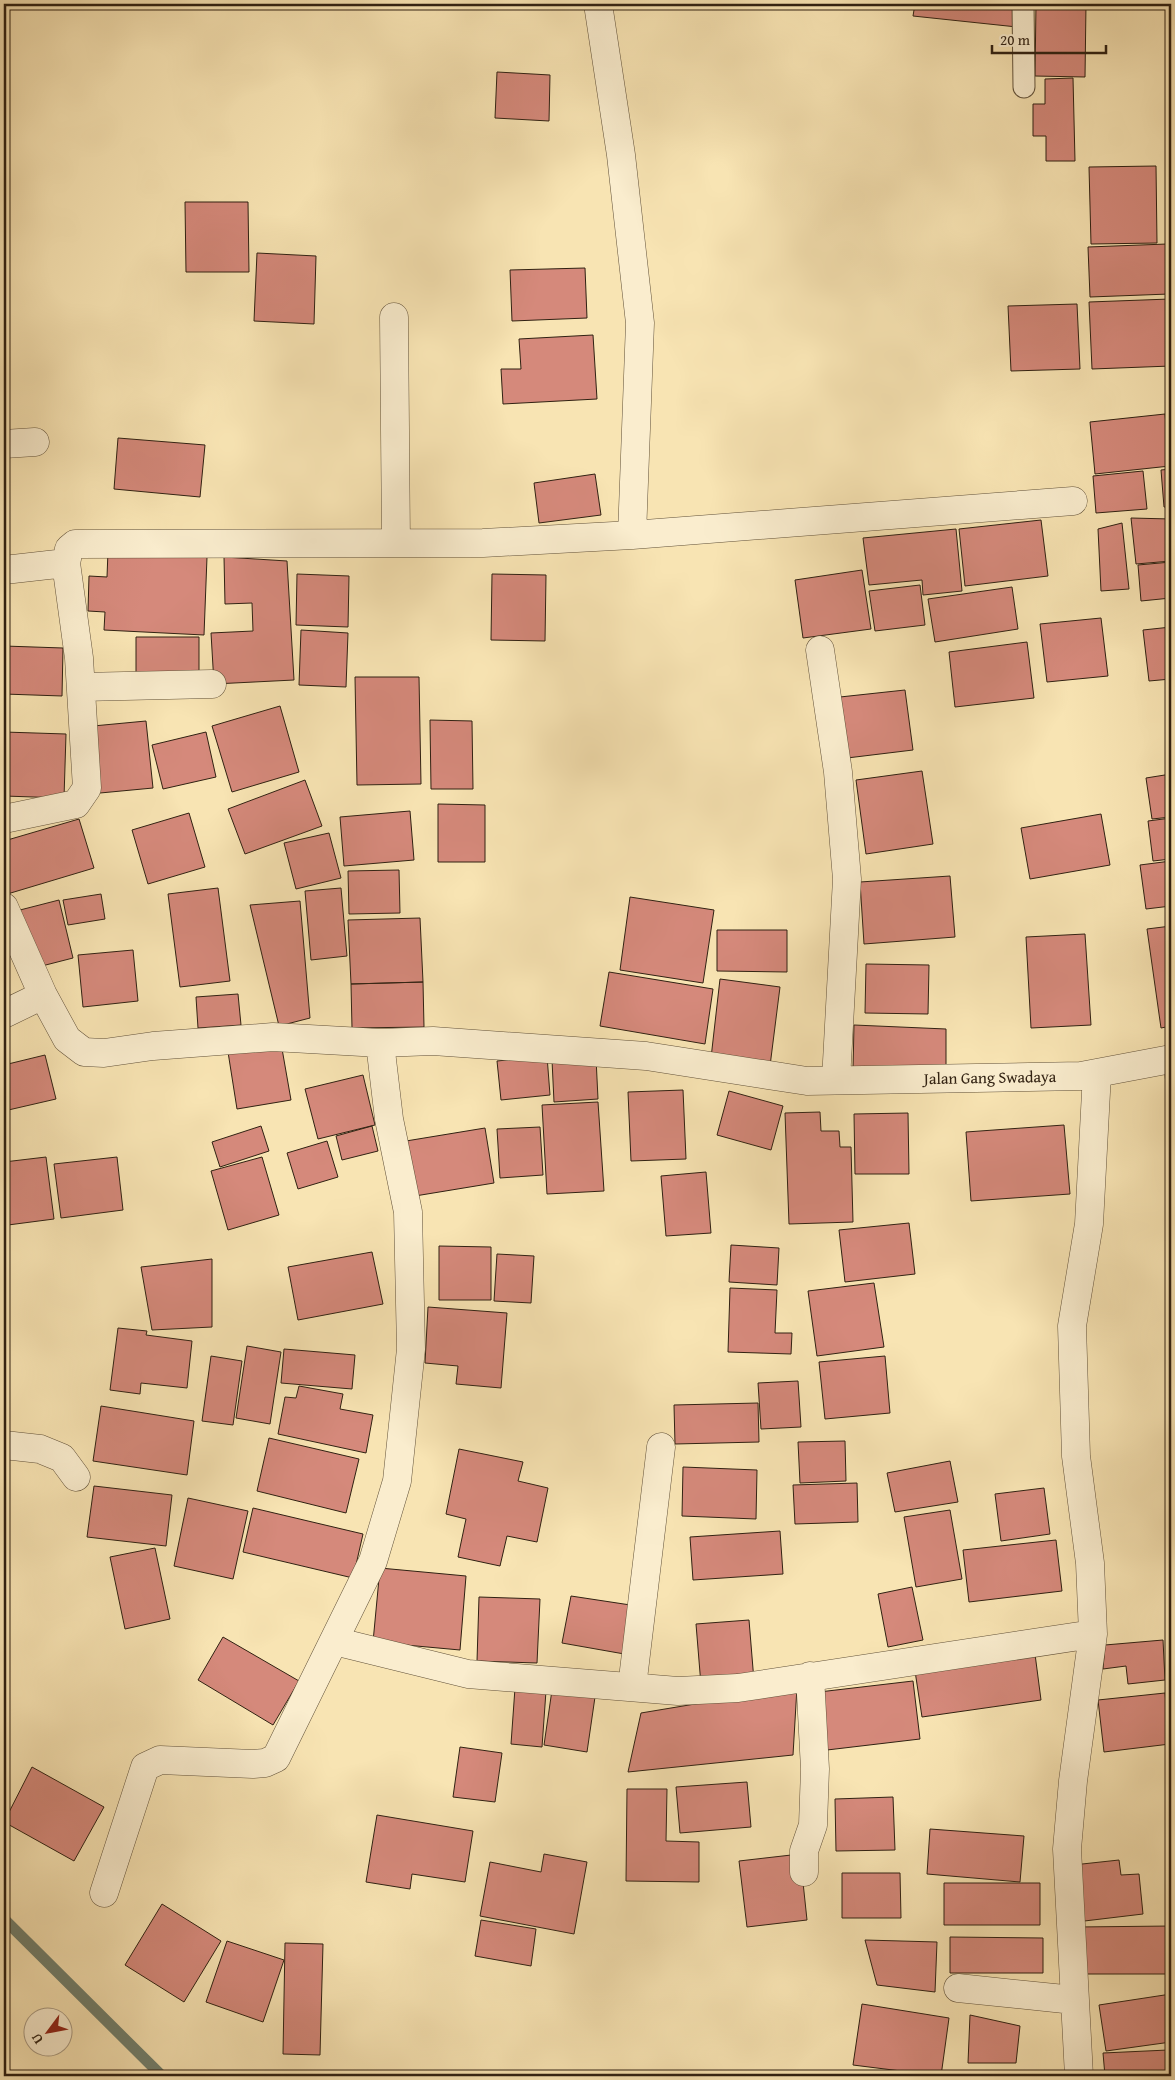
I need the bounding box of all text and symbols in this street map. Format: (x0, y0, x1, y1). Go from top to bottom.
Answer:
scale bar (992, 22, 1106, 54)
text: 20 m (1000, 29, 1031, 50)
street label: Jalan Gang Swadaya (922, 1064, 1057, 1090)
north arrow (22, 2008, 72, 2058)
text: U (26, 2029, 48, 2048)

